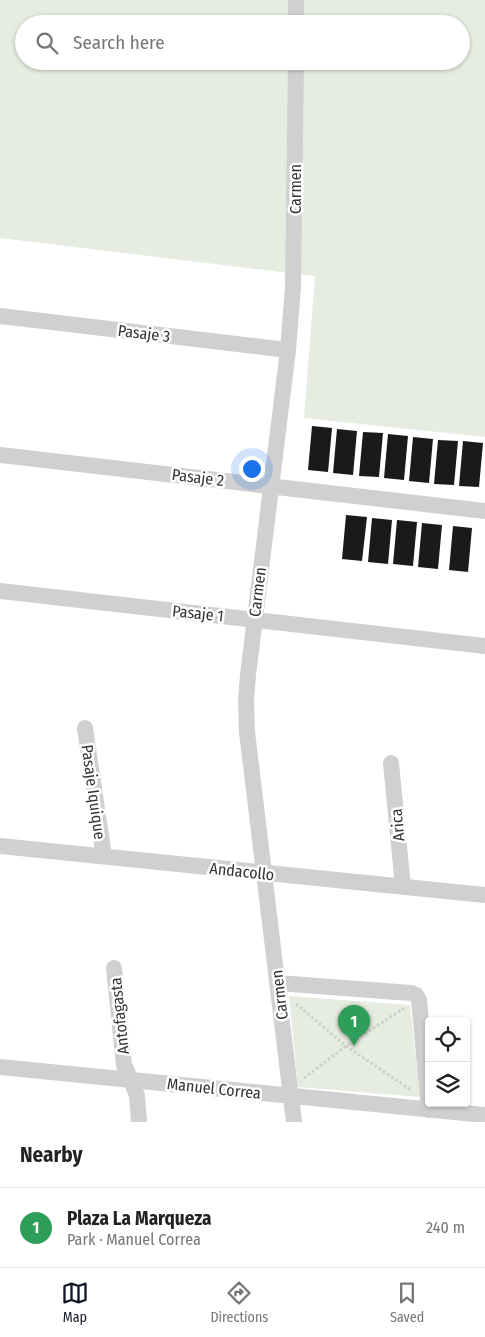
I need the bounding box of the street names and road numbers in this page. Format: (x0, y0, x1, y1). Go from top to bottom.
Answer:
street label: Carmen (286, 164, 305, 214)
street label: Pasaje 3 (117, 321, 171, 346)
street label: Pasaje 2 (171, 465, 225, 490)
street label: Carmen (245, 566, 270, 618)
street label: Pasaje 1 (171, 601, 225, 626)
street label: Pasaje Iquique (77, 744, 110, 841)
street label: Arica (387, 808, 408, 842)
street label: Andacollo (209, 859, 275, 884)
street label: Carmen (267, 969, 292, 1021)
street label: Antofagasta (106, 976, 133, 1055)
street label: Manuel Correa (166, 1074, 262, 1103)

